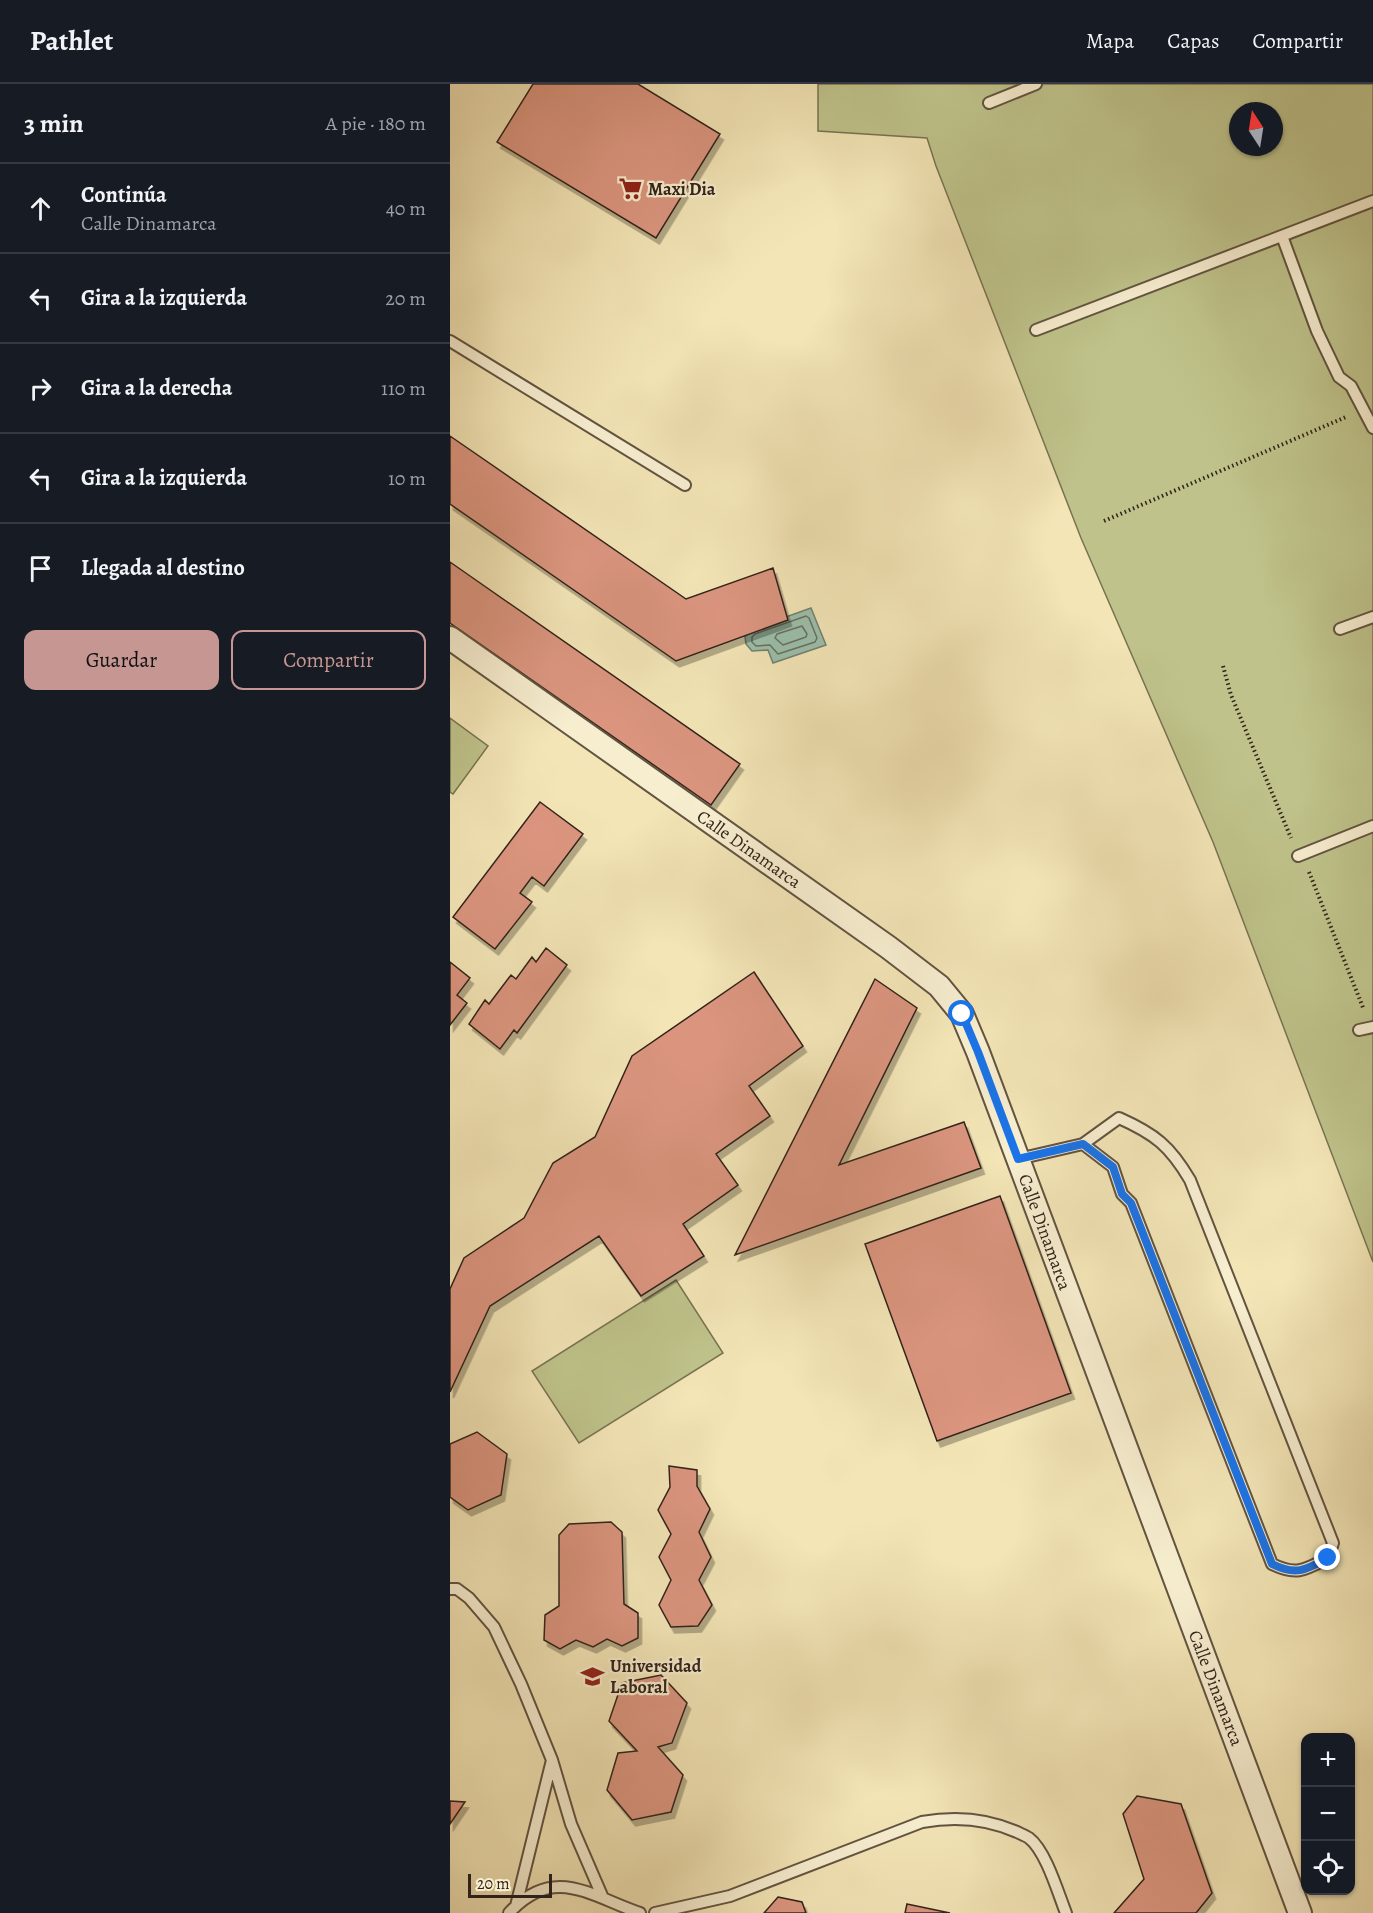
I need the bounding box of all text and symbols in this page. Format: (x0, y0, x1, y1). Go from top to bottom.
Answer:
text: Pathlet (30, 22, 113, 60)
text: Mapa (1086, 27, 1134, 55)
text: Capas (1167, 27, 1220, 55)
text: Compartir (1253, 27, 1343, 55)
north arrow (1229, 102, 1283, 156)
text: 3 min (24, 106, 84, 141)
text: A pie · 180 m (326, 110, 426, 137)
supermarket icon: Maxi Dia (617, 176, 643, 202)
place label: Maxi Dia (648, 177, 716, 201)
text: Continúa (81, 180, 167, 210)
icon: ahead (24, 192, 57, 225)
text: 40 m (386, 195, 426, 222)
text: Calle Dinamarca (81, 210, 217, 237)
icon: left (24, 282, 57, 315)
text: Gira a la izquierda (81, 283, 247, 313)
text: 20 m (385, 285, 426, 312)
icon: right (24, 372, 57, 405)
text: Gira a la derecha (81, 373, 232, 403)
text: 110 m (381, 375, 426, 402)
icon: left (24, 462, 57, 495)
text: Gira a la izquierda (81, 463, 247, 493)
text: 10 m (388, 465, 426, 492)
icon: arrive (24, 552, 57, 585)
text: Llegada al destino (81, 553, 245, 583)
button: Guardar (24, 630, 219, 690)
button: Compartir (231, 630, 426, 690)
street label: Calle Dinamarca (692, 804, 806, 894)
route start (948, 1000, 974, 1026)
street label: Calle Dinamarca (1013, 1171, 1077, 1294)
route end (1314, 1544, 1340, 1570)
street label: Calle Dinamarca (1183, 1627, 1249, 1750)
place label: Universidad Laboral (610, 1654, 702, 1699)
school or university icon: Universidad Laboral (579, 1663, 605, 1689)
map controls (1301, 1733, 1355, 1895)
button: + (1301, 1733, 1355, 1787)
button: − (1301, 1787, 1355, 1841)
button: locate (1301, 1841, 1355, 1895)
scale bar (468, 1871, 552, 1898)
text: 20 m (477, 1873, 510, 1895)

